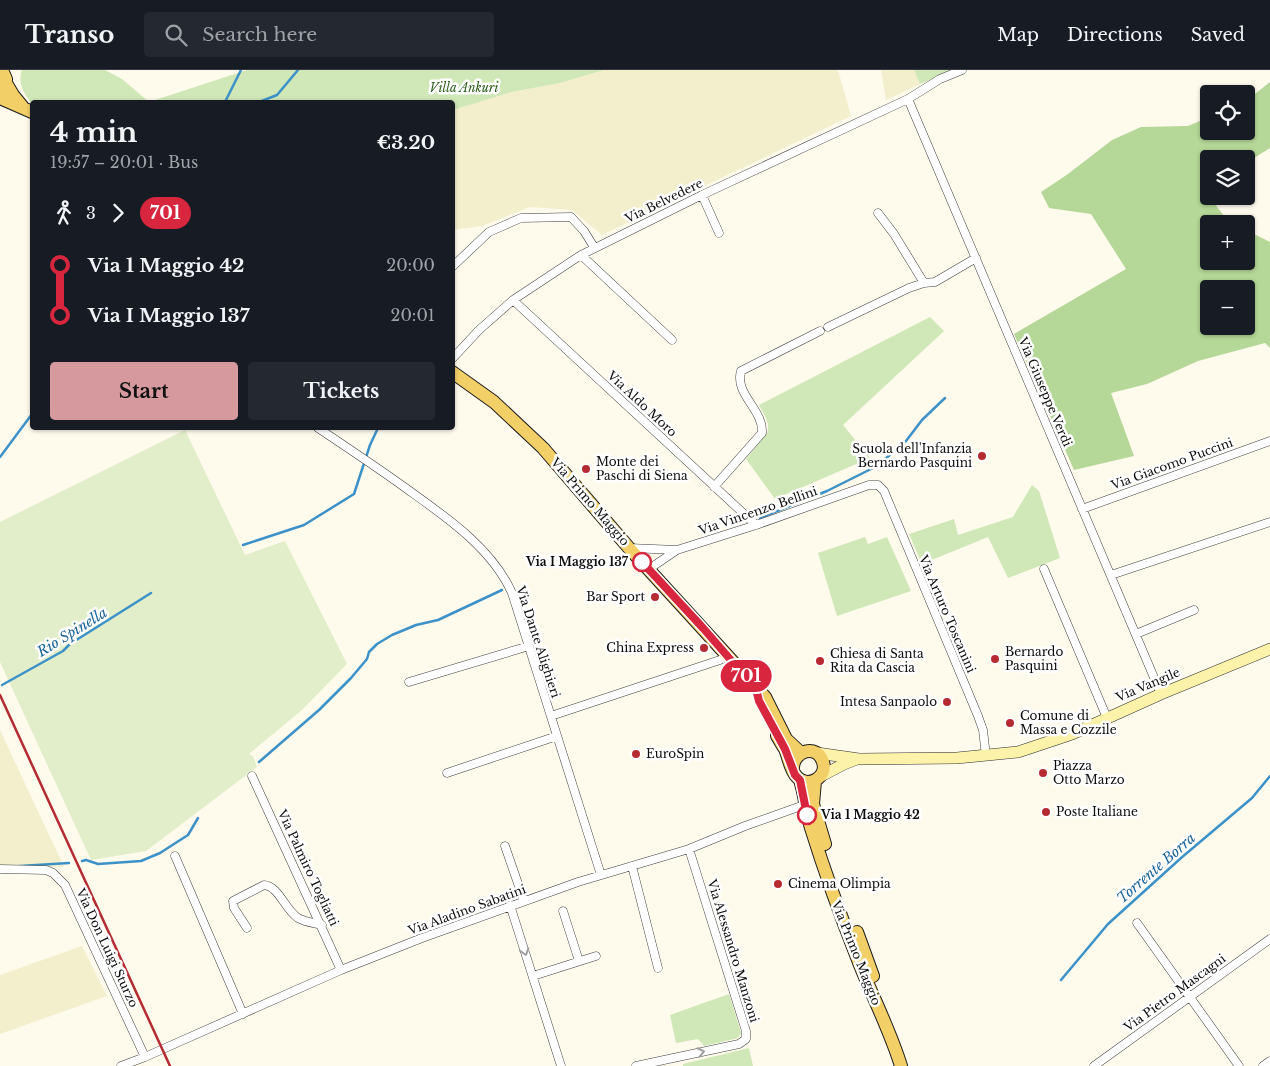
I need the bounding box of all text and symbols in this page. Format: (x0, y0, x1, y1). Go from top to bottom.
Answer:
search box (144, 12, 494, 57)
text: Transo (25, 20, 114, 49)
icon: search (162, 21, 190, 49)
text: Search here (202, 23, 317, 46)
text: Map (997, 24, 1039, 46)
text: Directions (1067, 24, 1163, 46)
text: Saved (1191, 24, 1245, 46)
park label: Villa Ankuri (430, 80, 499, 95)
map controls (1200, 85, 1255, 335)
button: locate (1200, 85, 1255, 140)
text: 4 min (50, 115, 137, 150)
text: €3.20 (377, 131, 435, 154)
button: layers (1200, 150, 1255, 205)
text: 19:57 – 20:01 · Bus (50, 152, 198, 172)
street label: Via Belvedere (622, 175, 705, 226)
icon: walk (50, 199, 78, 227)
icon: forward (104, 199, 132, 227)
text: 701 (150, 202, 181, 224)
text: 3 (86, 203, 96, 223)
button: + (1200, 215, 1255, 270)
text: Via 1 Maggio 42 (88, 254, 244, 277)
text: 20:00 (386, 255, 435, 275)
button: − (1200, 280, 1255, 335)
text: Via I Maggio 137 (88, 304, 250, 327)
text: 20:01 (391, 305, 435, 325)
street label: Via Giuseppe Verdi (1015, 334, 1075, 449)
button: Start (50, 362, 238, 420)
button: Tickets (248, 362, 435, 420)
street label: Via Aldo Moro (604, 367, 680, 440)
street label: Via Giacomo Puccini (1108, 434, 1235, 493)
place label: Scuola dell'Infanzia Bernardo Pasquini (852, 441, 972, 470)
marker: Scuola dell'Infanzia Bernardo Pasquini (976, 450, 988, 462)
street label: Via Primo Maggio (547, 454, 633, 549)
place label: Monte dei Paschi di Siena (596, 454, 688, 483)
marker: Monte dei Paschi di Siena (580, 463, 592, 475)
street label: Via Vincenzo Bellini (696, 483, 819, 538)
marker: Via I Maggio 137 (632, 552, 652, 572)
street label: Via Arturo Toscanini (915, 552, 979, 675)
place label: Via I Maggio 137 (525, 554, 629, 569)
street label: Via Dante Alighieri (513, 583, 564, 700)
place label: Bar Sport (586, 589, 645, 604)
marker: Bar Sport (649, 591, 661, 603)
water label: Rio Spinella (33, 603, 110, 661)
place label: China Express (606, 640, 694, 655)
marker: China Express (698, 642, 710, 654)
place label: Bernardo Pasquini (1005, 644, 1063, 673)
place label: Chiesa di Santa Rita da Cascia (830, 646, 924, 675)
marker: Bernardo Pasquini (989, 653, 1001, 665)
marker: Chiesa di Santa Rita da Cascia (814, 655, 826, 667)
line badge: 701 (717, 660, 775, 692)
street label: Via Vangile (1113, 664, 1182, 705)
text: 701 (731, 665, 761, 687)
place label: Intesa Sanpaolo (840, 694, 937, 709)
marker: Intesa Sanpaolo (941, 696, 953, 708)
place label: Comune di Massa e Cozzile (1020, 708, 1117, 737)
marker: Comune di Massa e Cozzile (1004, 717, 1016, 729)
place label: EuroSpin (646, 746, 704, 761)
marker: EuroSpin (630, 748, 642, 760)
place label: Piazza Otto Marzo (1053, 758, 1125, 787)
marker: Piazza Otto Marzo (1037, 767, 1049, 779)
place label: Poste Italiane (1056, 804, 1138, 819)
marker: Via 1 Maggio 42 (797, 805, 817, 825)
street label: Via Palmiro Togliatti (274, 806, 342, 928)
marker: Poste Italiane (1040, 806, 1052, 818)
place label: Via 1 Maggio 42 (820, 807, 920, 822)
water label: Torrente Borra (1113, 829, 1199, 907)
place label: Cinema Olimpia (788, 876, 891, 891)
street label: Via Alessandro Manzoni (704, 877, 762, 1024)
marker: Cinema Olimpia (772, 878, 784, 890)
street label: Via Aladino Sabatini (405, 881, 528, 938)
street label: Via Don Luigi Sturzo (73, 885, 142, 1010)
street label: Via Primo Maggio (828, 897, 884, 1008)
one-way arrow (519, 947, 529, 956)
street label: Via Pietro Mascagni (1120, 951, 1228, 1035)
one-way arrow (697, 1047, 705, 1058)

